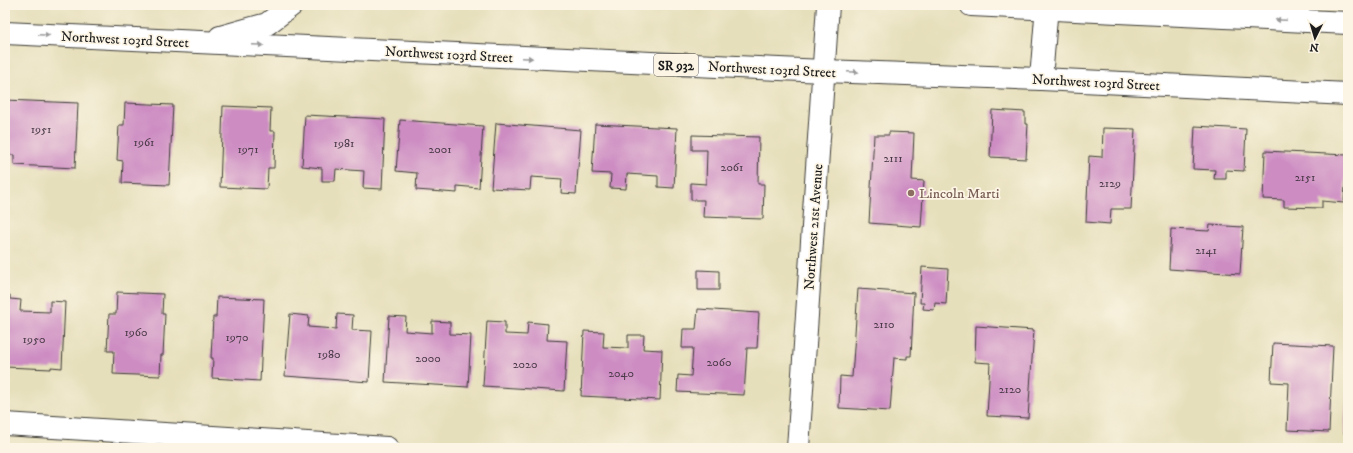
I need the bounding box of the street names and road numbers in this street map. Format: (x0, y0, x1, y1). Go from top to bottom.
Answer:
street label: Northwest 103rd Street (61, 28, 190, 52)
street label: Northwest 103rd Street (385, 43, 514, 67)
road number: SR 932 (654, 54, 698, 76)
street label: Northwest 103rd Street (708, 58, 837, 82)
street label: Northwest 103rd Street (1032, 71, 1161, 95)
street label: Northwest 21st Avenue (801, 163, 827, 291)

